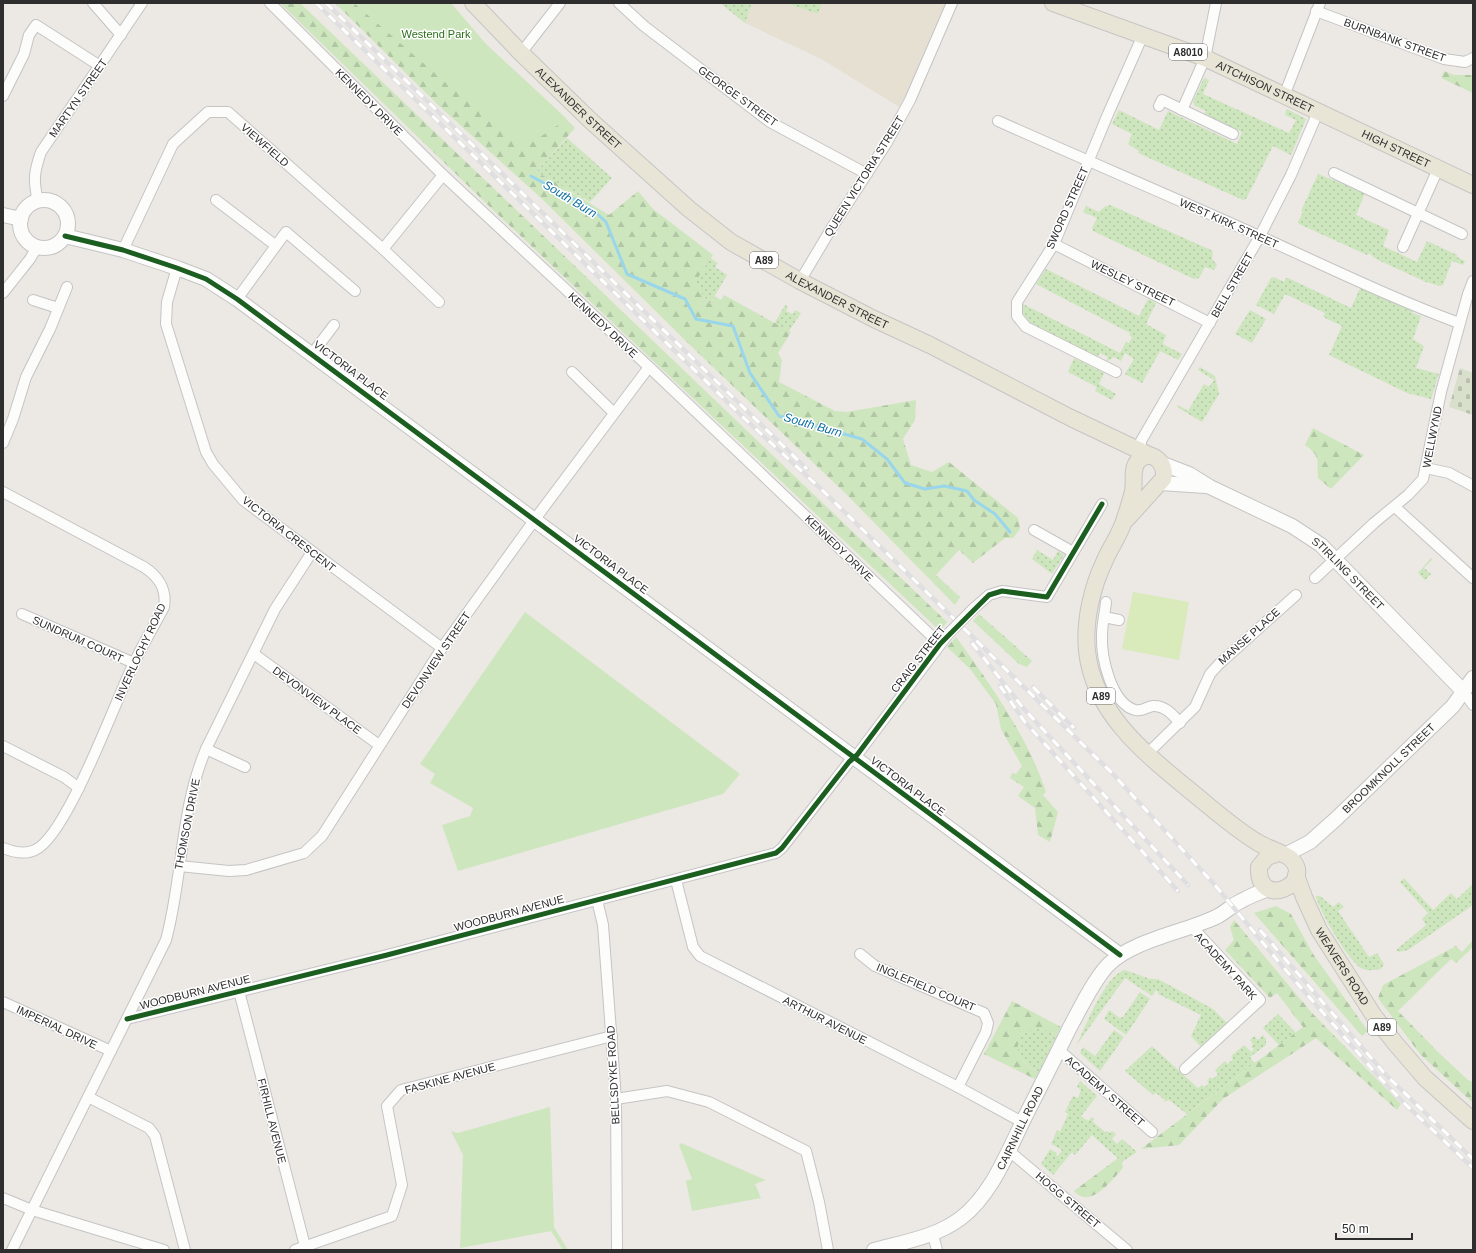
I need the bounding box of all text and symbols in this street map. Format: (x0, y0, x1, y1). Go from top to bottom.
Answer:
street label: BURNBANK STREET (1342, 16, 1448, 64)
park label: Westend Park (402, 28, 471, 40)
road number: A8010 (1169, 44, 1207, 60)
street label: MARTYN STREET (46, 56, 110, 139)
street label: AITCHISON STREET (1214, 58, 1316, 115)
street label: GEORGE STREET (696, 63, 780, 129)
street label: ALEXANDER STREET (533, 65, 624, 152)
street label: KENNEDY DRIVE (333, 66, 405, 138)
street label: QUEEN VICTORIA STREET (822, 113, 906, 238)
street label: VIEWFIELD (239, 121, 291, 169)
street label: HIGH STREET (1360, 127, 1432, 170)
street label: SWORD STREET (1043, 165, 1091, 251)
water label: South Burn (541, 178, 600, 221)
street label: WEST KIRK STREET (1178, 196, 1280, 250)
street label: BELL STREET (1209, 250, 1256, 320)
road number: A89 (750, 252, 778, 268)
street label: WESLEY STREET (1089, 257, 1177, 309)
street label: ALEXANDER STREET (784, 268, 890, 331)
street label: KENNEDY DRIVE (566, 290, 640, 360)
street label: VICTORIA PLACE (311, 338, 391, 402)
street label: WELLWYND (1420, 405, 1444, 469)
water label: South Burn (782, 410, 844, 440)
street label: VICTORIA CRESCENT (240, 494, 338, 574)
street label: KENNEDY DRIVE (803, 513, 875, 583)
street label: VICTORIA PLACE (571, 532, 651, 596)
street label: STIRLING STREET (1310, 535, 1387, 612)
street label: INVERLOCHY ROAD (112, 601, 168, 703)
street label: MANSE PLACE (1216, 605, 1282, 667)
street label: DEVONVIEW STREET (399, 609, 473, 710)
street label: SUNDRUM COURT (31, 614, 126, 665)
street label: CRAIG STREET (888, 623, 948, 695)
street label: DEVONVIEW PLACE (270, 664, 364, 736)
road number: A89 (1087, 688, 1115, 704)
street label: BROOMKNOLL STREET (1340, 721, 1437, 816)
street label: VICTORIA PLACE (868, 754, 948, 818)
street label: THOMSON DRIVE (172, 777, 202, 871)
street label: WOODBURN AVENUE (453, 893, 565, 933)
street label: WEAVERS ROAD (1313, 926, 1371, 1007)
street label: ACADEMY PARK (1193, 930, 1260, 1003)
street label: INGLEFIELD COURT (875, 961, 977, 1013)
street label: WOODBURN AVENUE (138, 972, 252, 1012)
street label: ARTHUR AVENUE (781, 994, 869, 1046)
street label: IMPERIAL DRIVE (15, 1003, 99, 1051)
road number: A89 (1368, 1019, 1396, 1035)
street label: BELLSDYKE ROAD (604, 1025, 622, 1125)
street label: ACADEMY STREET (1063, 1053, 1147, 1129)
street label: FASKINE AVENUE (403, 1060, 497, 1096)
street label: FIRHILL AVENUE (256, 1077, 288, 1165)
street label: CAIRNHILL ROAD (994, 1084, 1046, 1172)
street label: HOGG STREET (1033, 1170, 1103, 1231)
scale bar (1336, 1215, 1412, 1241)
text: 50 m (1342, 1222, 1369, 1236)

